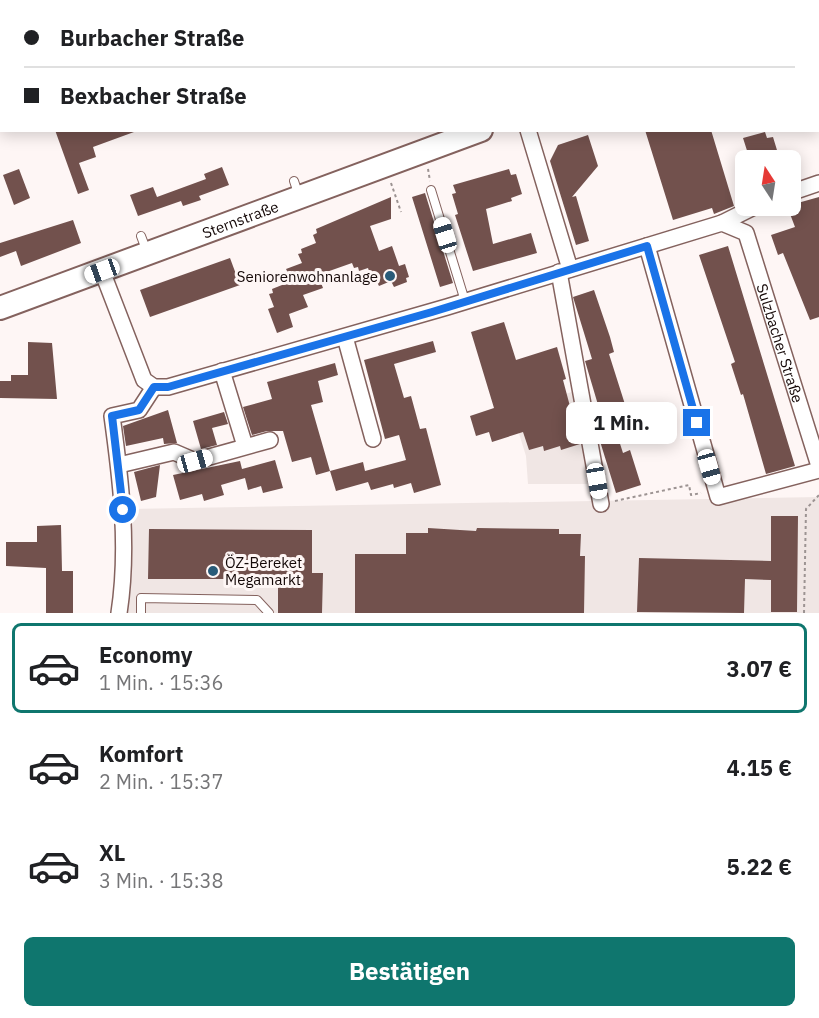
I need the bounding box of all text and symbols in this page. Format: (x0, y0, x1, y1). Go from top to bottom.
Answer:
text: Burbacher Straße (60, 23, 244, 52)
text: Bexbacher Straße (60, 81, 247, 110)
north arrow (735, 150, 801, 216)
map controls (735, 150, 801, 216)
street label: Sternstraße (199, 196, 281, 242)
car (431, 215, 459, 255)
car (82, 256, 122, 286)
place label: Seniorenwohnanlage (237, 267, 378, 286)
marker: Seniorenwohnanlage (383, 269, 397, 283)
street label: Sulzbacher Straße (753, 281, 808, 405)
callout: 1 Min. (565, 402, 676, 444)
text: 1 Min. (593, 409, 650, 436)
route end (683, 409, 710, 436)
car (175, 447, 215, 475)
car (695, 447, 723, 487)
car (585, 462, 609, 500)
route start (109, 496, 136, 523)
place label: ÖZ-Bereket Megamarkt (225, 553, 302, 589)
marker: ÖZ-Bereket Megamarkt (206, 564, 220, 578)
text: Economy (99, 640, 193, 669)
icon: car (27, 641, 81, 695)
text: 3.07 € (727, 654, 792, 683)
text: 1 Min. · 15:36 (99, 669, 224, 696)
text: Komfort (99, 739, 184, 768)
icon: car (27, 740, 81, 794)
text: 4.15 € (727, 753, 792, 782)
text: 2 Min. · 15:37 (99, 768, 224, 795)
text: XL (99, 838, 125, 867)
icon: car (27, 839, 81, 893)
text: 5.22 € (727, 852, 792, 881)
text: 3 Min. · 15:38 (99, 867, 224, 894)
button: Bestätigen (24, 937, 795, 1006)

